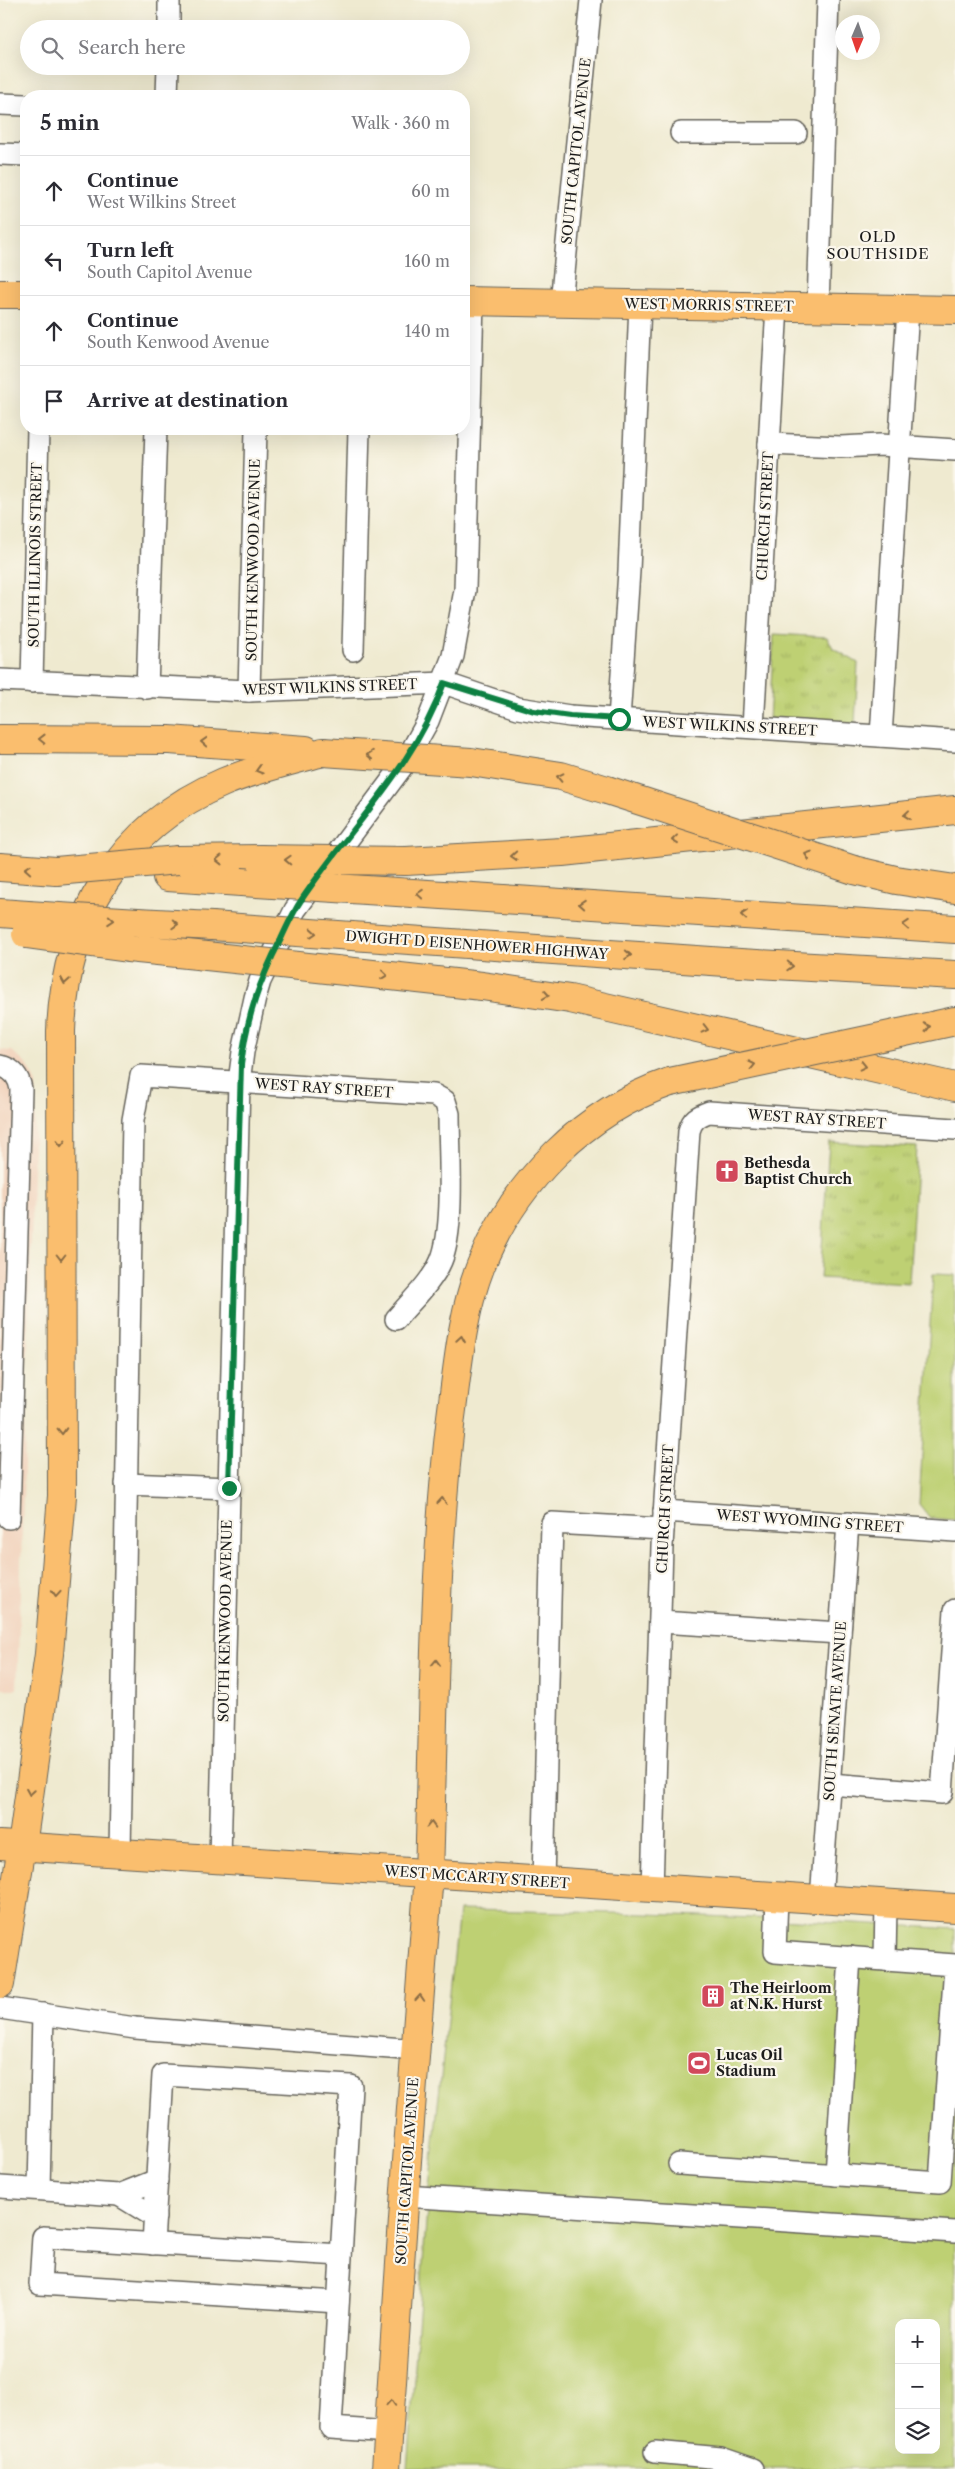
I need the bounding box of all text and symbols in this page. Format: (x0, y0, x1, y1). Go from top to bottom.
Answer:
north arrow (835, 15, 880, 60)
search box (20, 20, 470, 75)
icon: search (38, 34, 66, 62)
text: Search here (78, 36, 186, 59)
street label: SOUTH CAPITOL AVENUE (557, 57, 595, 245)
text: 5 min (40, 110, 100, 135)
text: Walk · 360 m (351, 113, 450, 133)
text: Continue (87, 169, 179, 192)
icon: ahead (40, 177, 68, 205)
text: 60 m (411, 181, 450, 201)
text: West Wilkins Street (87, 192, 236, 212)
district label: OLD SOUTHSIDE (827, 227, 929, 263)
text: Turn left (87, 239, 174, 262)
icon: left (40, 247, 68, 275)
text: 160 m (405, 251, 450, 271)
text: South Capitol Avenue (87, 262, 252, 282)
street label: WEST MORRIS STREET (623, 295, 794, 315)
text: Continue (87, 309, 179, 332)
icon: ahead (40, 317, 68, 345)
text: 140 m (405, 321, 450, 341)
text: South Kenwood Avenue (87, 332, 269, 352)
icon: arrive (40, 387, 68, 415)
text: Arrive at destination (87, 389, 288, 412)
street label: CHURCH STREET (753, 451, 777, 581)
street label: SOUTH KENWOOD AVENUE (242, 459, 264, 661)
street label: SOUTH ILLINOIS STREET (24, 462, 46, 648)
street label: WEST WILKINS STREET (241, 675, 418, 699)
route start (608, 708, 631, 731)
street label: WEST WILKINS STREET (641, 712, 818, 740)
one-way arrow (38, 734, 46, 744)
one-way arrow (200, 737, 208, 748)
one-way arrow (366, 750, 374, 761)
one-way arrow (255, 764, 264, 774)
one-way arrow (555, 772, 564, 783)
one-way arrow (902, 809, 910, 820)
one-way arrow (671, 834, 679, 845)
one-way arrow (509, 850, 517, 861)
one-way arrow (804, 851, 812, 861)
one-way arrow (215, 855, 222, 865)
one-way arrow (283, 855, 291, 865)
one-way arrow (24, 863, 32, 874)
one-way arrow (416, 888, 424, 899)
one-way arrow (578, 899, 586, 910)
one-way arrow (740, 909, 748, 920)
one-way arrow (108, 914, 116, 925)
one-way arrow (171, 918, 179, 929)
one-way arrow (902, 920, 910, 931)
one-way arrow (309, 927, 317, 938)
street label: DWIGHT D EISENHOWER HIGHWAY (345, 927, 610, 963)
one-way arrow (624, 949, 632, 960)
one-way arrow (786, 960, 794, 971)
one-way arrow (381, 969, 389, 980)
one-way arrow (60, 977, 71, 985)
one-way arrow (542, 989, 550, 1000)
one-way arrow (923, 1022, 932, 1033)
one-way arrow (700, 1023, 709, 1034)
one-way arrow (748, 1060, 757, 1070)
one-way arrow (858, 1060, 867, 1071)
street label: WEST RAY STREET (253, 1074, 394, 1102)
street label: WEST RAY STREET (746, 1105, 887, 1133)
one-way arrow (56, 1140, 66, 1147)
place label: Bethesda Baptist Church (744, 1154, 853, 1188)
church icon: Bethesda Baptist Church (714, 1158, 740, 1184)
one-way arrow (56, 1254, 66, 1261)
one-way arrow (456, 1335, 466, 1344)
one-way arrow (57, 1428, 67, 1435)
street label: CHURCH STREET (653, 1444, 677, 1574)
route end (218, 1477, 241, 1500)
one-way arrow (437, 1496, 448, 1504)
street label: WEST WYOMING STREET (715, 1505, 905, 1537)
street label: SOUTH KENWOOD AVENUE (214, 1520, 236, 1722)
one-way arrow (50, 1590, 61, 1598)
street label: SOUTH SENATE AVENUE (820, 1621, 850, 1801)
one-way arrow (431, 1659, 441, 1666)
one-way arrow (26, 1788, 36, 1797)
one-way arrow (425, 1821, 436, 1829)
street label: WEST MCCARTY STREET (383, 1861, 571, 1892)
place label: The Heirloom at N.K. Hurst (730, 1979, 832, 2013)
building icon: The Heirloom at N.K. Hurst (700, 1983, 726, 2009)
one-way arrow (414, 1994, 425, 2002)
place label: Lucas Oil Stadium (716, 2046, 783, 2080)
sports icon: Lucas Oil Stadium (686, 2050, 712, 2076)
street label: SOUTH CAPITOL AVENUE (391, 2077, 423, 2265)
map controls (895, 2319, 940, 2454)
button: + (895, 2319, 940, 2364)
button: − (895, 2364, 940, 2409)
one-way arrow (385, 2399, 396, 2407)
button: layers (895, 2409, 940, 2454)

